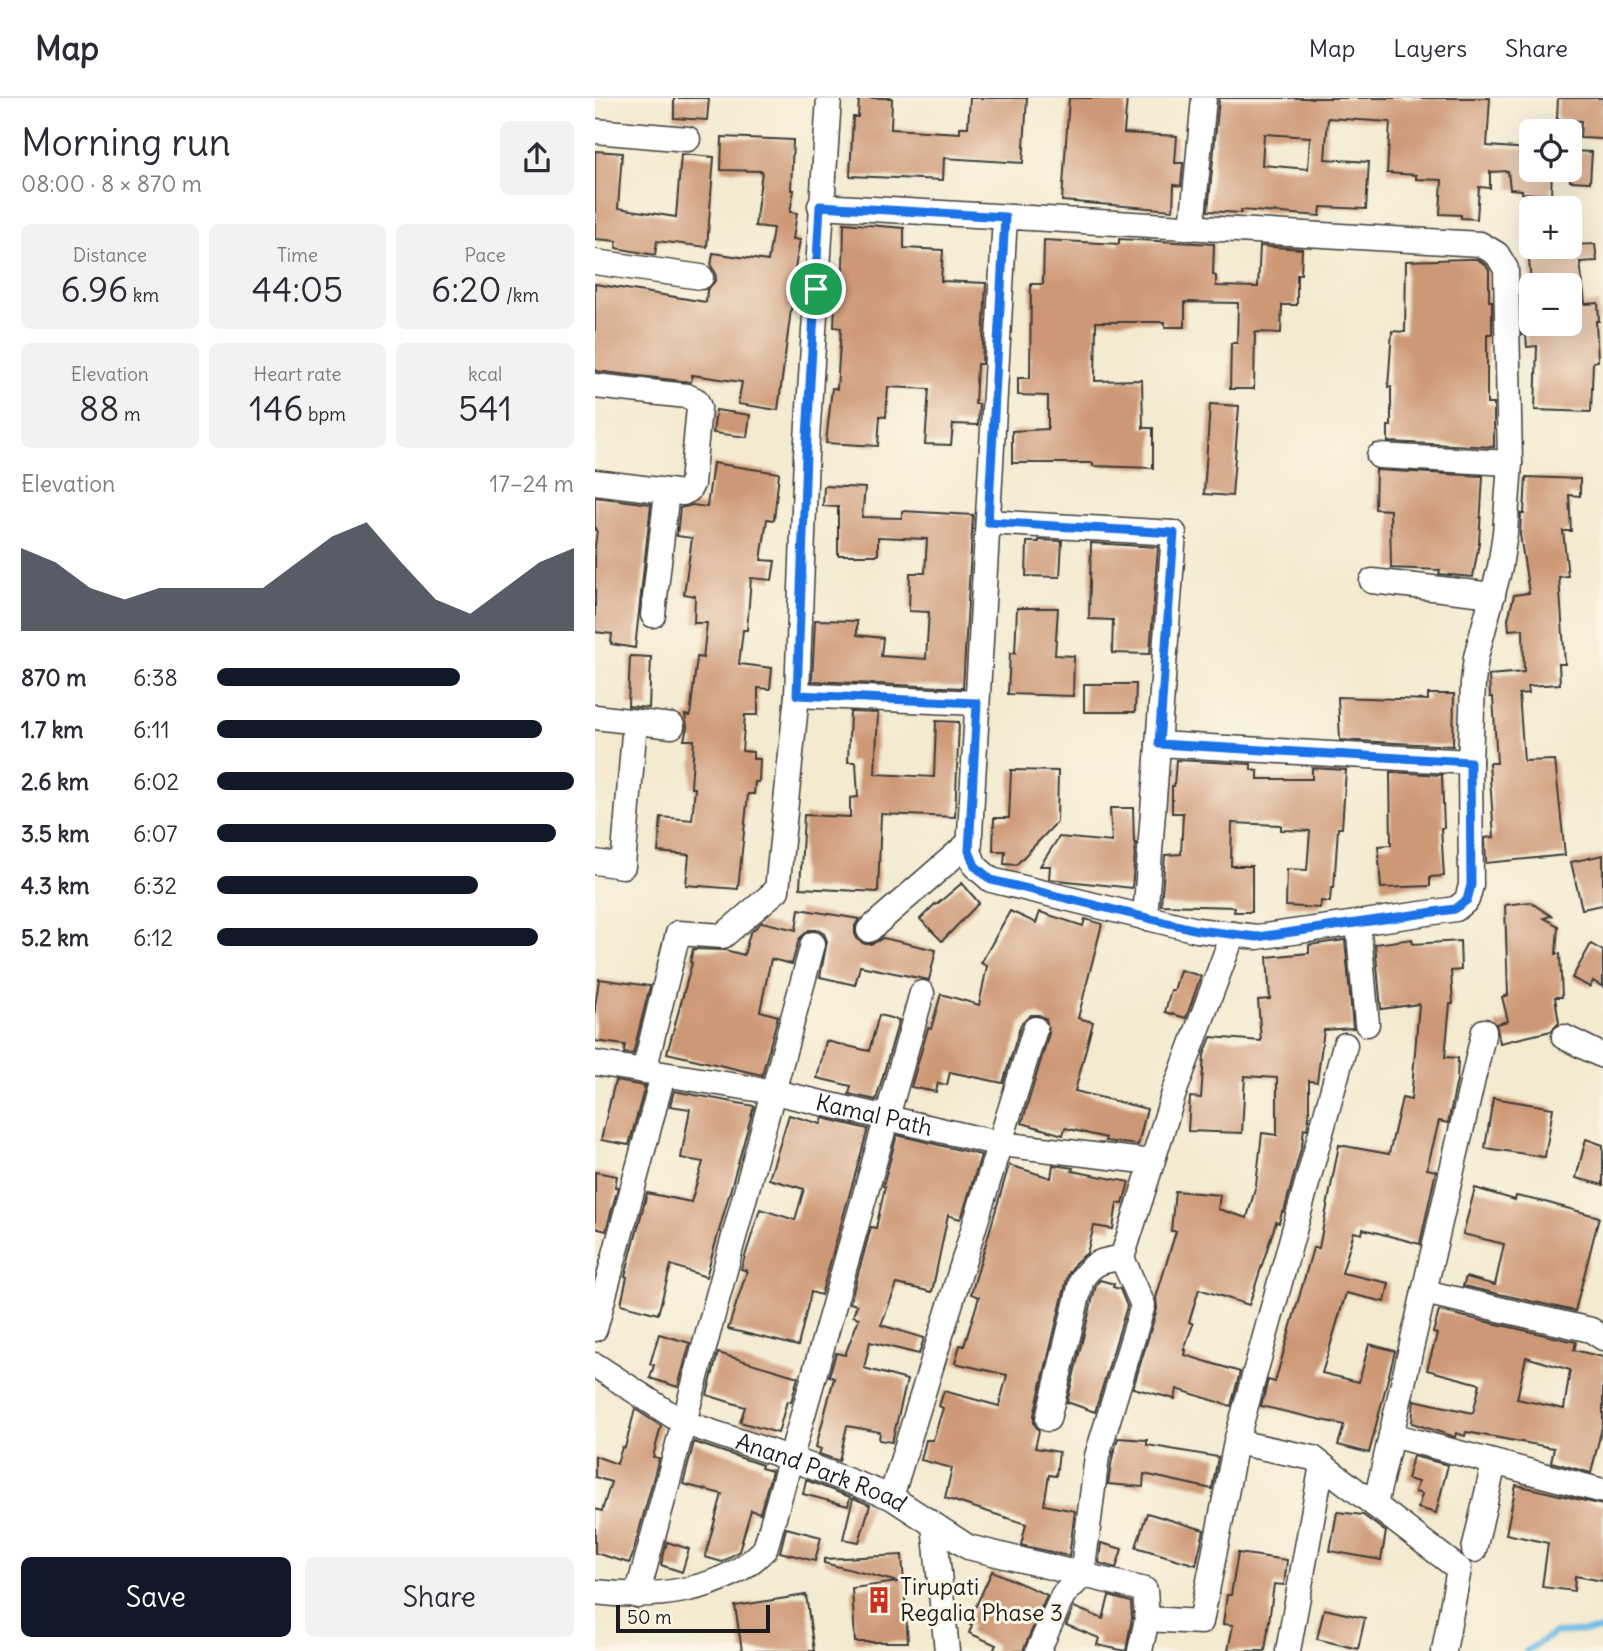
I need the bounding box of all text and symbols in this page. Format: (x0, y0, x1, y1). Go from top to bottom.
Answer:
text: Map (35, 27, 99, 69)
text: Map (1309, 33, 1355, 63)
text: Layers (1393, 33, 1467, 63)
text: Share (1505, 33, 1568, 63)
text: Morning run (21, 119, 231, 166)
map controls (1519, 119, 1582, 336)
button: locate (1519, 119, 1582, 182)
button: share (500, 121, 574, 195)
text: 08:00 · 8 × 870 m (21, 169, 202, 198)
button: + (1519, 196, 1582, 259)
text: Distance (73, 243, 147, 267)
text: Time (277, 243, 318, 267)
text: Pace (465, 243, 506, 267)
pin (786, 259, 846, 319)
text: 6.96 (61, 267, 128, 311)
text: 44:05 (252, 267, 343, 311)
text: 6:20 (431, 267, 501, 311)
icon: arrive (797, 270, 835, 308)
button: − (1519, 273, 1582, 336)
text: km (128, 283, 159, 307)
text: /km (501, 283, 539, 307)
text: Elevation (71, 362, 149, 386)
text: Heart rate (253, 362, 342, 386)
text: kcal (468, 362, 502, 386)
text: 88 (79, 386, 119, 430)
text: 146 (249, 386, 303, 430)
text: 541 (458, 386, 512, 430)
text: m (119, 402, 141, 426)
text: bpm (303, 402, 346, 426)
text: Elevation (21, 469, 115, 498)
text: 17–24 m (489, 469, 574, 498)
text: 870 m (21, 663, 86, 692)
text: 6:38 (133, 663, 178, 692)
text: 1.7 km (21, 715, 84, 744)
text: 6:11 (133, 715, 170, 744)
text: 2.6 km (21, 767, 89, 796)
text: 6:02 (133, 767, 179, 796)
text: 3.5 km (21, 819, 89, 848)
text: 6:07 (133, 819, 178, 848)
text: 4.3 km (21, 871, 90, 900)
text: 6:32 (133, 871, 177, 900)
text: 5.2 km (21, 923, 89, 952)
text: 6:12 (133, 923, 173, 952)
street label: Kamal Path (813, 1087, 935, 1142)
street label: Anand Park Road (732, 1426, 913, 1518)
button: Save (21, 1557, 291, 1637)
button: Share (305, 1557, 574, 1637)
place label: Tirupati Regalia Phase 3 (900, 1572, 1063, 1627)
building icon: Tirupati Regalia Phase 3 (864, 1585, 894, 1615)
scale bar (616, 1602, 770, 1634)
text: 50 m (627, 1605, 672, 1629)

